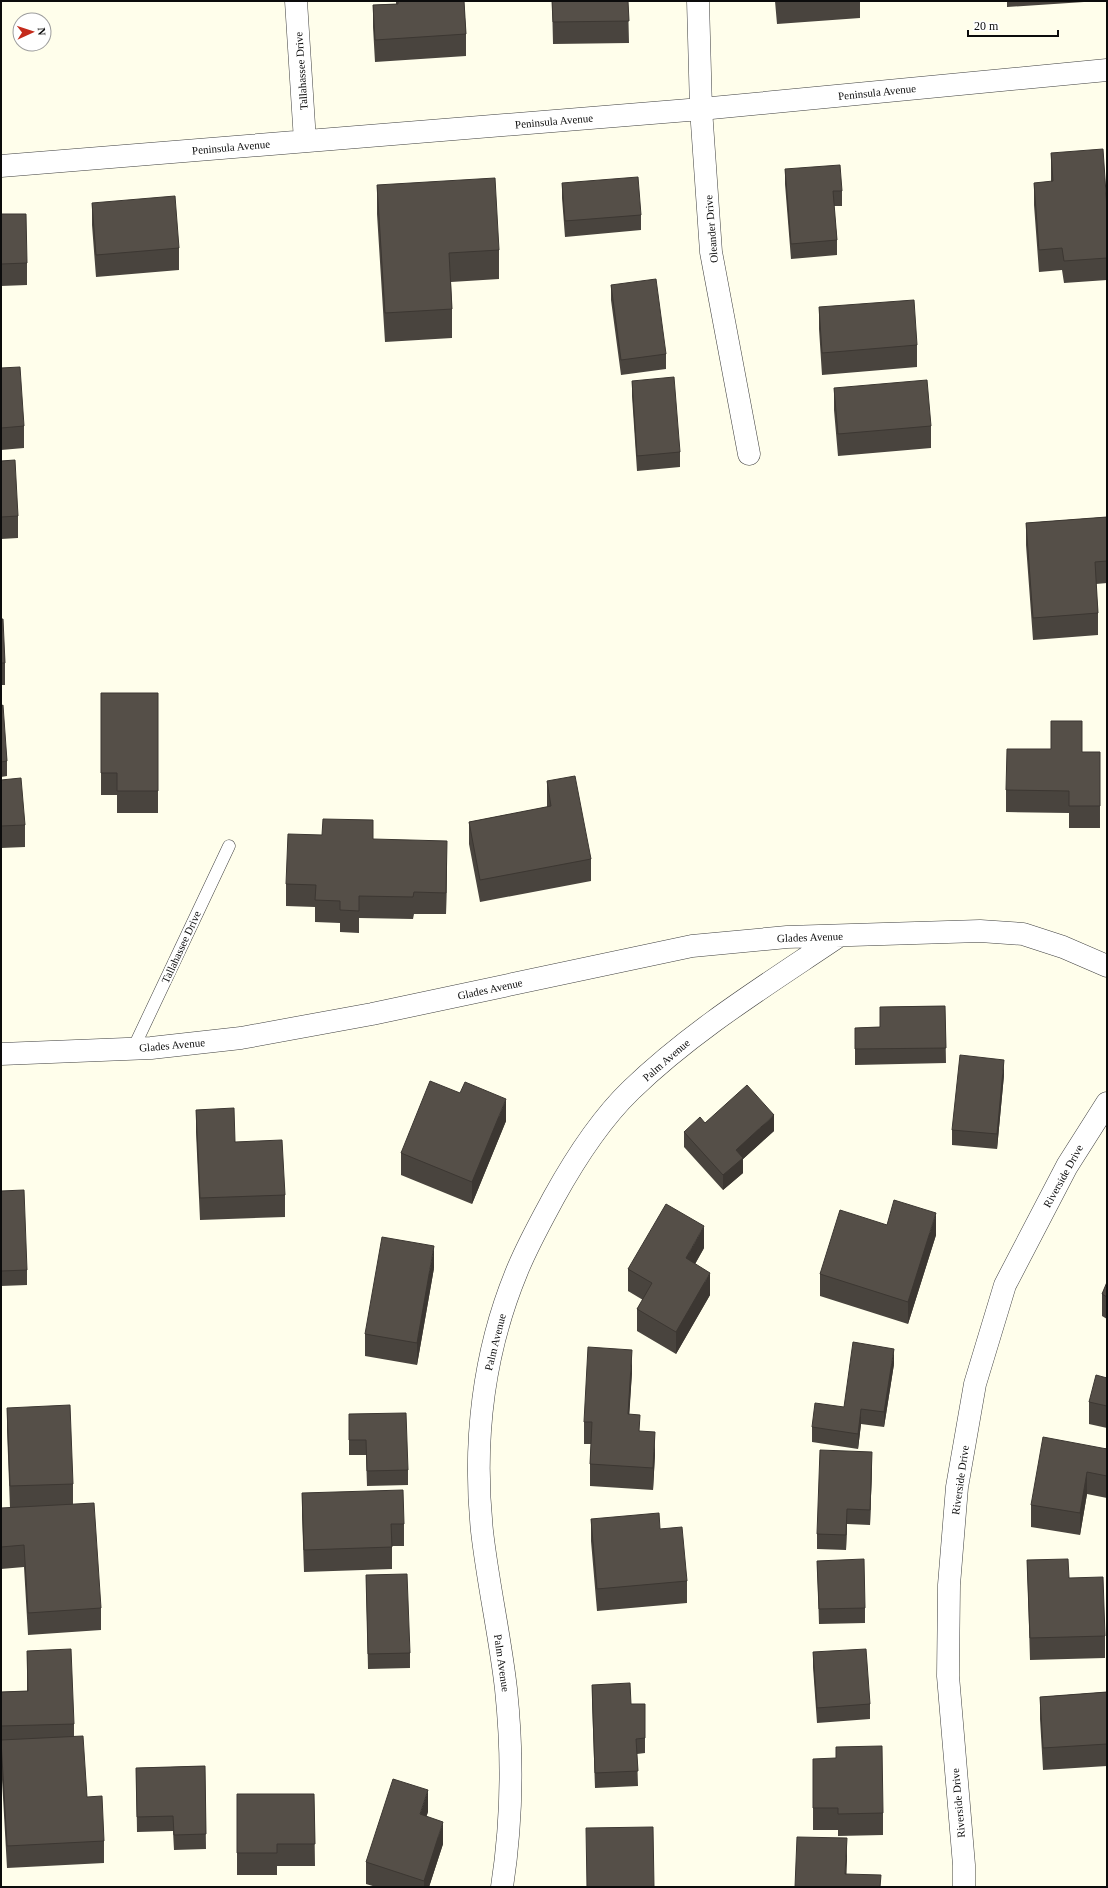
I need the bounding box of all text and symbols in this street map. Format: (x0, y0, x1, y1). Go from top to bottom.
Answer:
north arrow (12, 12, 52, 52)
scale bar (968, 12, 1058, 38)
text: 20 m (974, 19, 999, 33)
text: N (36, 27, 48, 36)
street label: Tallahassee Drive (292, 31, 310, 110)
street label: Peninsula Avenue (837, 82, 917, 102)
street label: Peninsula Avenue (514, 112, 594, 130)
street label: Peninsula Avenue (191, 138, 271, 156)
street label: Oleander Drive (702, 194, 720, 263)
street label: Tallahassee Drive (159, 909, 203, 985)
street label: Glades Avenue (777, 930, 843, 944)
street label: Glades Avenue (456, 976, 524, 1002)
street label: Glades Avenue (139, 1036, 206, 1054)
street label: Palm Avenue (640, 1036, 692, 1084)
street label: Riverside Drive (1041, 1142, 1085, 1210)
street label: Palm Avenue (482, 1312, 508, 1372)
street label: Riverside Drive (949, 1444, 971, 1515)
street label: Palm Avenue (492, 1633, 512, 1693)
street label: Riverside Drive (949, 1768, 967, 1838)

